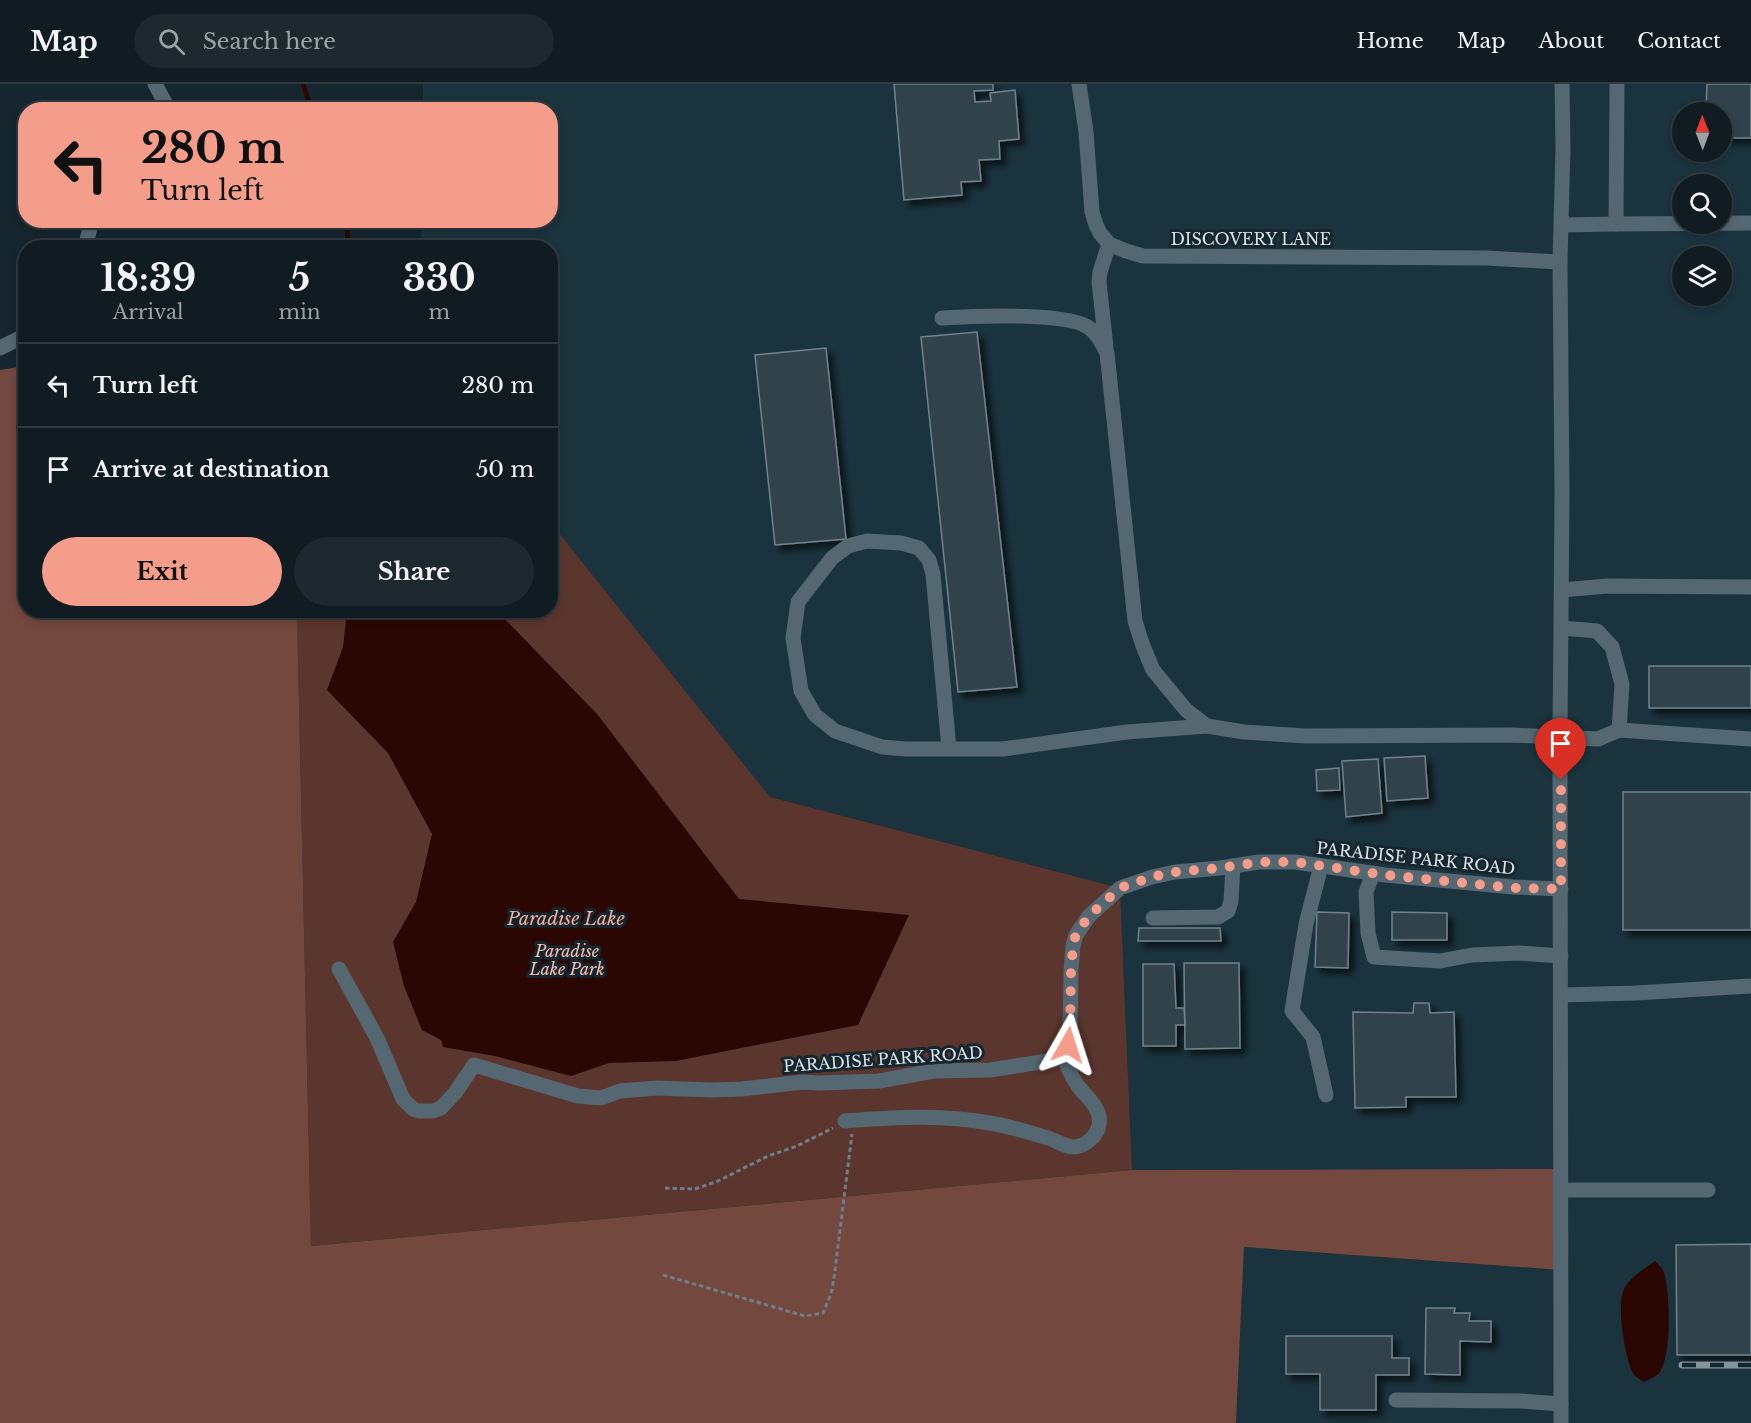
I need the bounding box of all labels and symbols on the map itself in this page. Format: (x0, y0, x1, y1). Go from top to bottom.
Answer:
north arrow (1672, 102, 1732, 162)
street label: DISCOVERY LANE (1171, 229, 1331, 249)
pin (1535, 718, 1586, 780)
street label: PARADISE PARK ROAD (1316, 838, 1516, 878)
water label: Paradise Lake (506, 908, 625, 930)
park label: Paradise Lake Park (528, 941, 605, 979)
position arrow (1036, 1013, 1100, 1077)
street label: PARADISE PARK ROAD (783, 1042, 983, 1076)

